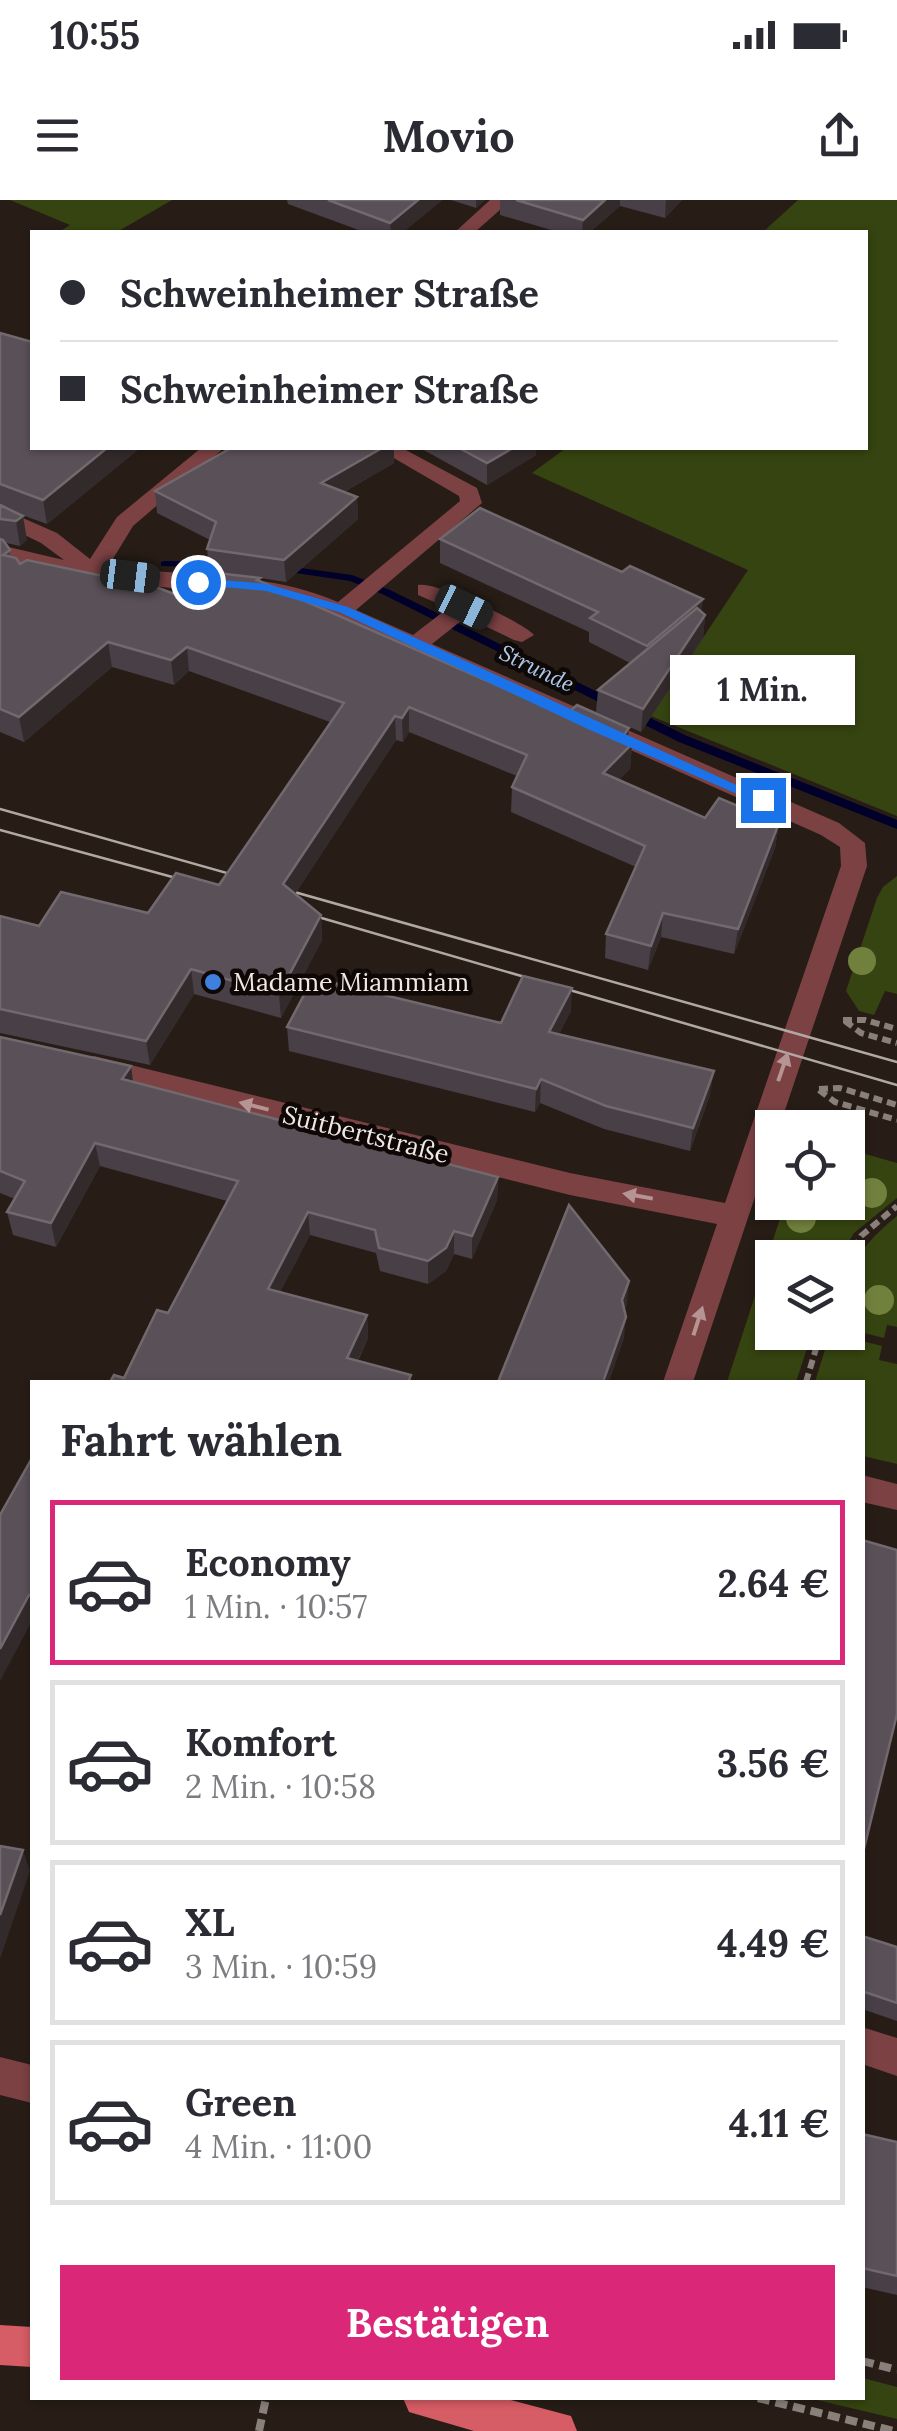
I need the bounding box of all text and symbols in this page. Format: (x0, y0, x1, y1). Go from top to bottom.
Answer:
text: 10:55 (50, 11, 140, 59)
text: Movio (382, 107, 515, 164)
icon: menu (30, 108, 85, 163)
icon: share (812, 108, 867, 163)
text: Schweinheimer Straße (120, 269, 539, 317)
text: Schweinheimer Straße (120, 365, 539, 413)
car (98, 557, 162, 595)
route start (176, 560, 221, 605)
car (430, 580, 498, 634)
water label: Strunde (495, 638, 579, 698)
callout: 1 Min. (670, 655, 856, 725)
text: 1 Min. (717, 669, 808, 710)
route end (741, 778, 786, 823)
place label: Madame Miammiam (233, 966, 469, 998)
marker: Madame Miammiam (202, 971, 224, 993)
one-way arrow (776, 1052, 791, 1082)
one-way arrow (238, 1097, 269, 1113)
street label: Suitbertstraße (280, 1098, 452, 1170)
map controls (755, 1110, 865, 1350)
button: locate (755, 1110, 865, 1220)
one-way arrow (622, 1187, 654, 1203)
button: layers (755, 1240, 865, 1350)
one-way arrow (692, 1306, 707, 1336)
text: Fahrt wählen (60, 1411, 342, 1468)
icon: car (65, 1538, 155, 1628)
text: Economy (185, 1538, 351, 1586)
text: 2.64 € (718, 1559, 830, 1607)
text: 1 Min. · 10:57 (185, 1586, 367, 1627)
icon: car (65, 1718, 155, 1808)
text: Komfort (185, 1718, 337, 1766)
text: 3.56 € (717, 1739, 830, 1787)
text: 2 Min. · 10:58 (185, 1766, 376, 1807)
icon: car (65, 1898, 155, 1988)
text: XL (185, 1898, 235, 1946)
text: 4.49 € (717, 1919, 830, 1967)
text: 3 Min. · 10:59 (185, 1946, 377, 1987)
icon: car (65, 2078, 155, 2168)
text: Green (185, 2078, 297, 2126)
text: 4.11 € (729, 2099, 830, 2147)
text: 4 Min. · 11:00 (185, 2126, 372, 2167)
button: Bestätigen (60, 2265, 835, 2380)

